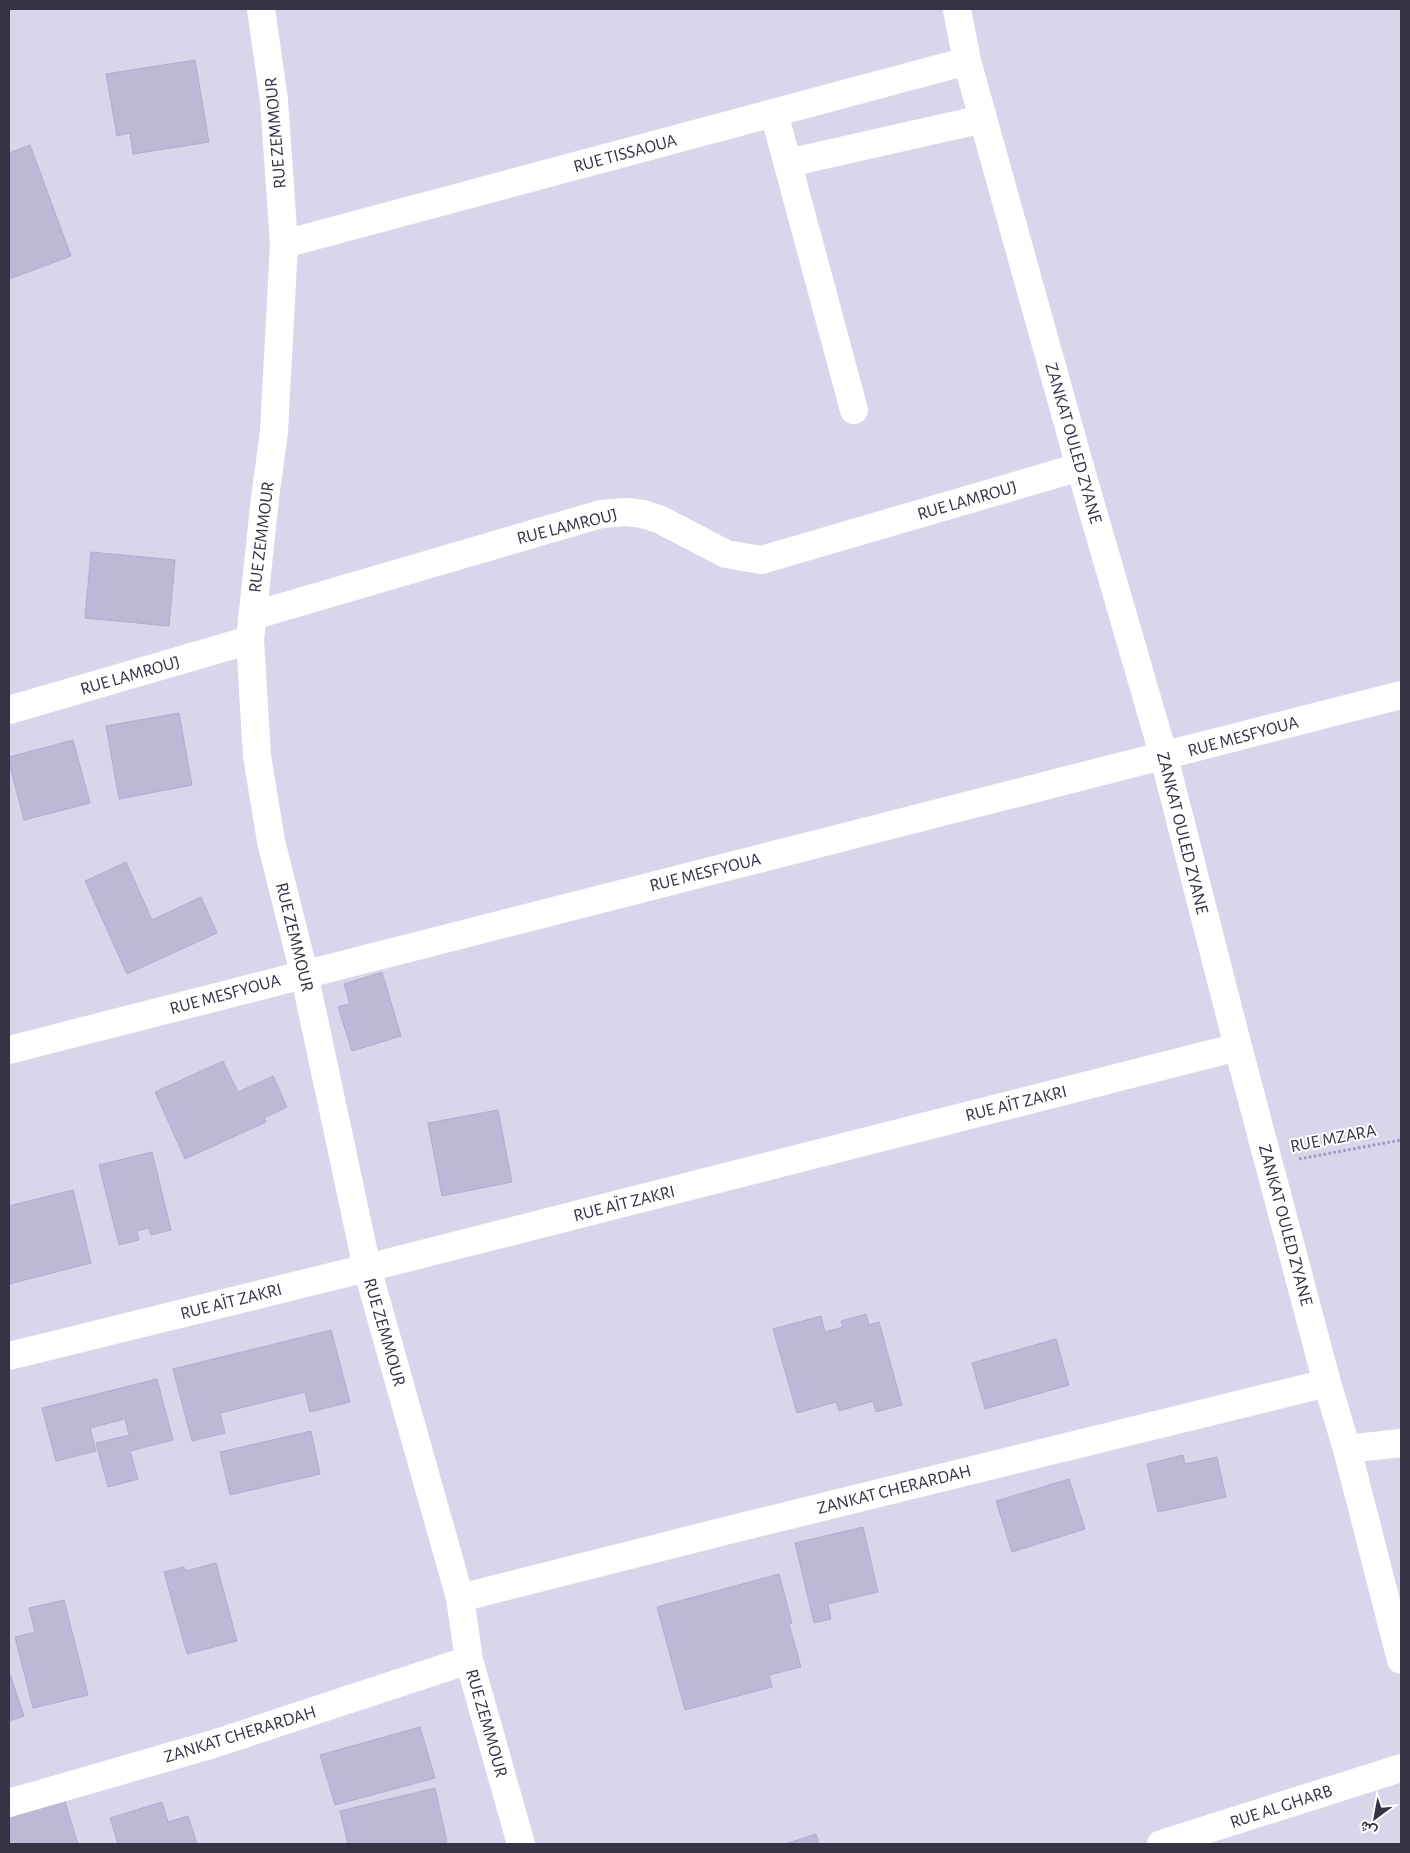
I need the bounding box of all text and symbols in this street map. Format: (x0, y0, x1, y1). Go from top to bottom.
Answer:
street label: RUE ZEMMOUR (262, 76, 290, 189)
street label: RUE TISSAOUA (572, 131, 679, 176)
street label: ZANKAT OULED ZYANE (1041, 361, 1105, 526)
street label: RUE LAMROUJ (915, 478, 1019, 524)
street label: RUE ZEMMOUR (246, 481, 278, 594)
street label: RUE LAMROUJ (515, 506, 619, 548)
street label: RUE LAMROUJ (78, 653, 182, 699)
street label: RUE MESFYOUA (1186, 713, 1301, 760)
street label: ZANKAT OULED ZYANE (1153, 750, 1211, 916)
street label: RUE MESFYOUA (648, 850, 763, 895)
street label: RUE ZEMMOUR (272, 881, 316, 994)
street label: RUE MESFYOUA (168, 971, 283, 1018)
street label: RUE AÏT ZAKRI (963, 1081, 1069, 1125)
street label: RUE MZARA (1289, 1122, 1378, 1156)
street label: ZANKAT OULED ZYANE (1255, 1143, 1315, 1308)
street label: RUE AÏT ZAKRI (571, 1181, 677, 1225)
street label: RUE ZEMMOUR (360, 1276, 408, 1389)
street label: RUE AÏT ZAKRI (178, 1279, 284, 1323)
street label: ZANKAT CHERARDAH (815, 1462, 973, 1518)
street label: RUE ZEMMOUR (462, 1667, 510, 1780)
street label: ZANKAT CHERARDAH (162, 1703, 319, 1767)
street label: RUE AL GHARB (1228, 1782, 1335, 1832)
north arrow (1350, 1793, 1400, 1843)
text: ش (1358, 1817, 1380, 1839)

